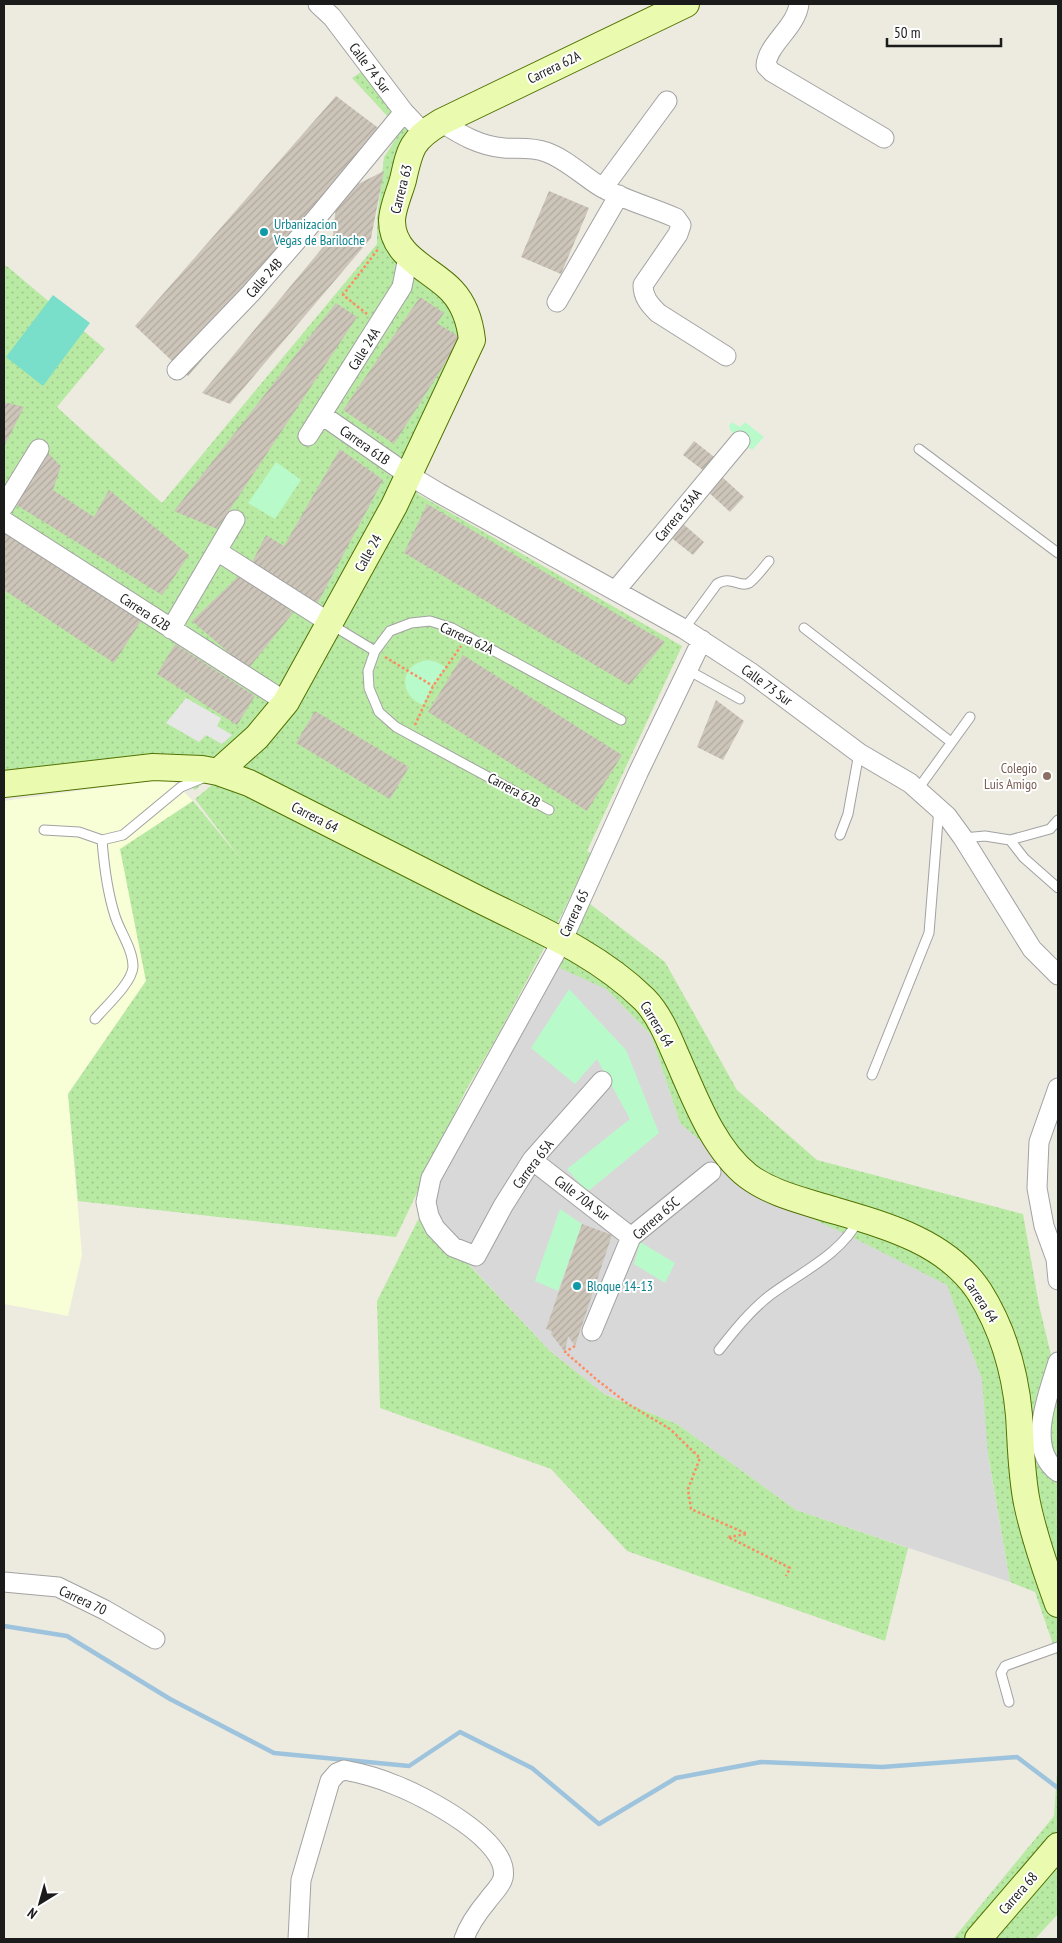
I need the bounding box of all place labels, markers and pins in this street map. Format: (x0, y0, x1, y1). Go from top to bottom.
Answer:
place label: Urbanizacion Vegas de Bariloche (273, 215, 365, 249)
marker: Urbanizacion Vegas de Bariloche (258, 226, 270, 238)
place label: Colegio Luis Amigo (984, 759, 1037, 793)
marker: Colegio Luis Amigo (1041, 770, 1053, 782)
place label: Bloque 14-13 (587, 1277, 653, 1295)
marker: Bloque 14-13 (571, 1280, 583, 1292)

